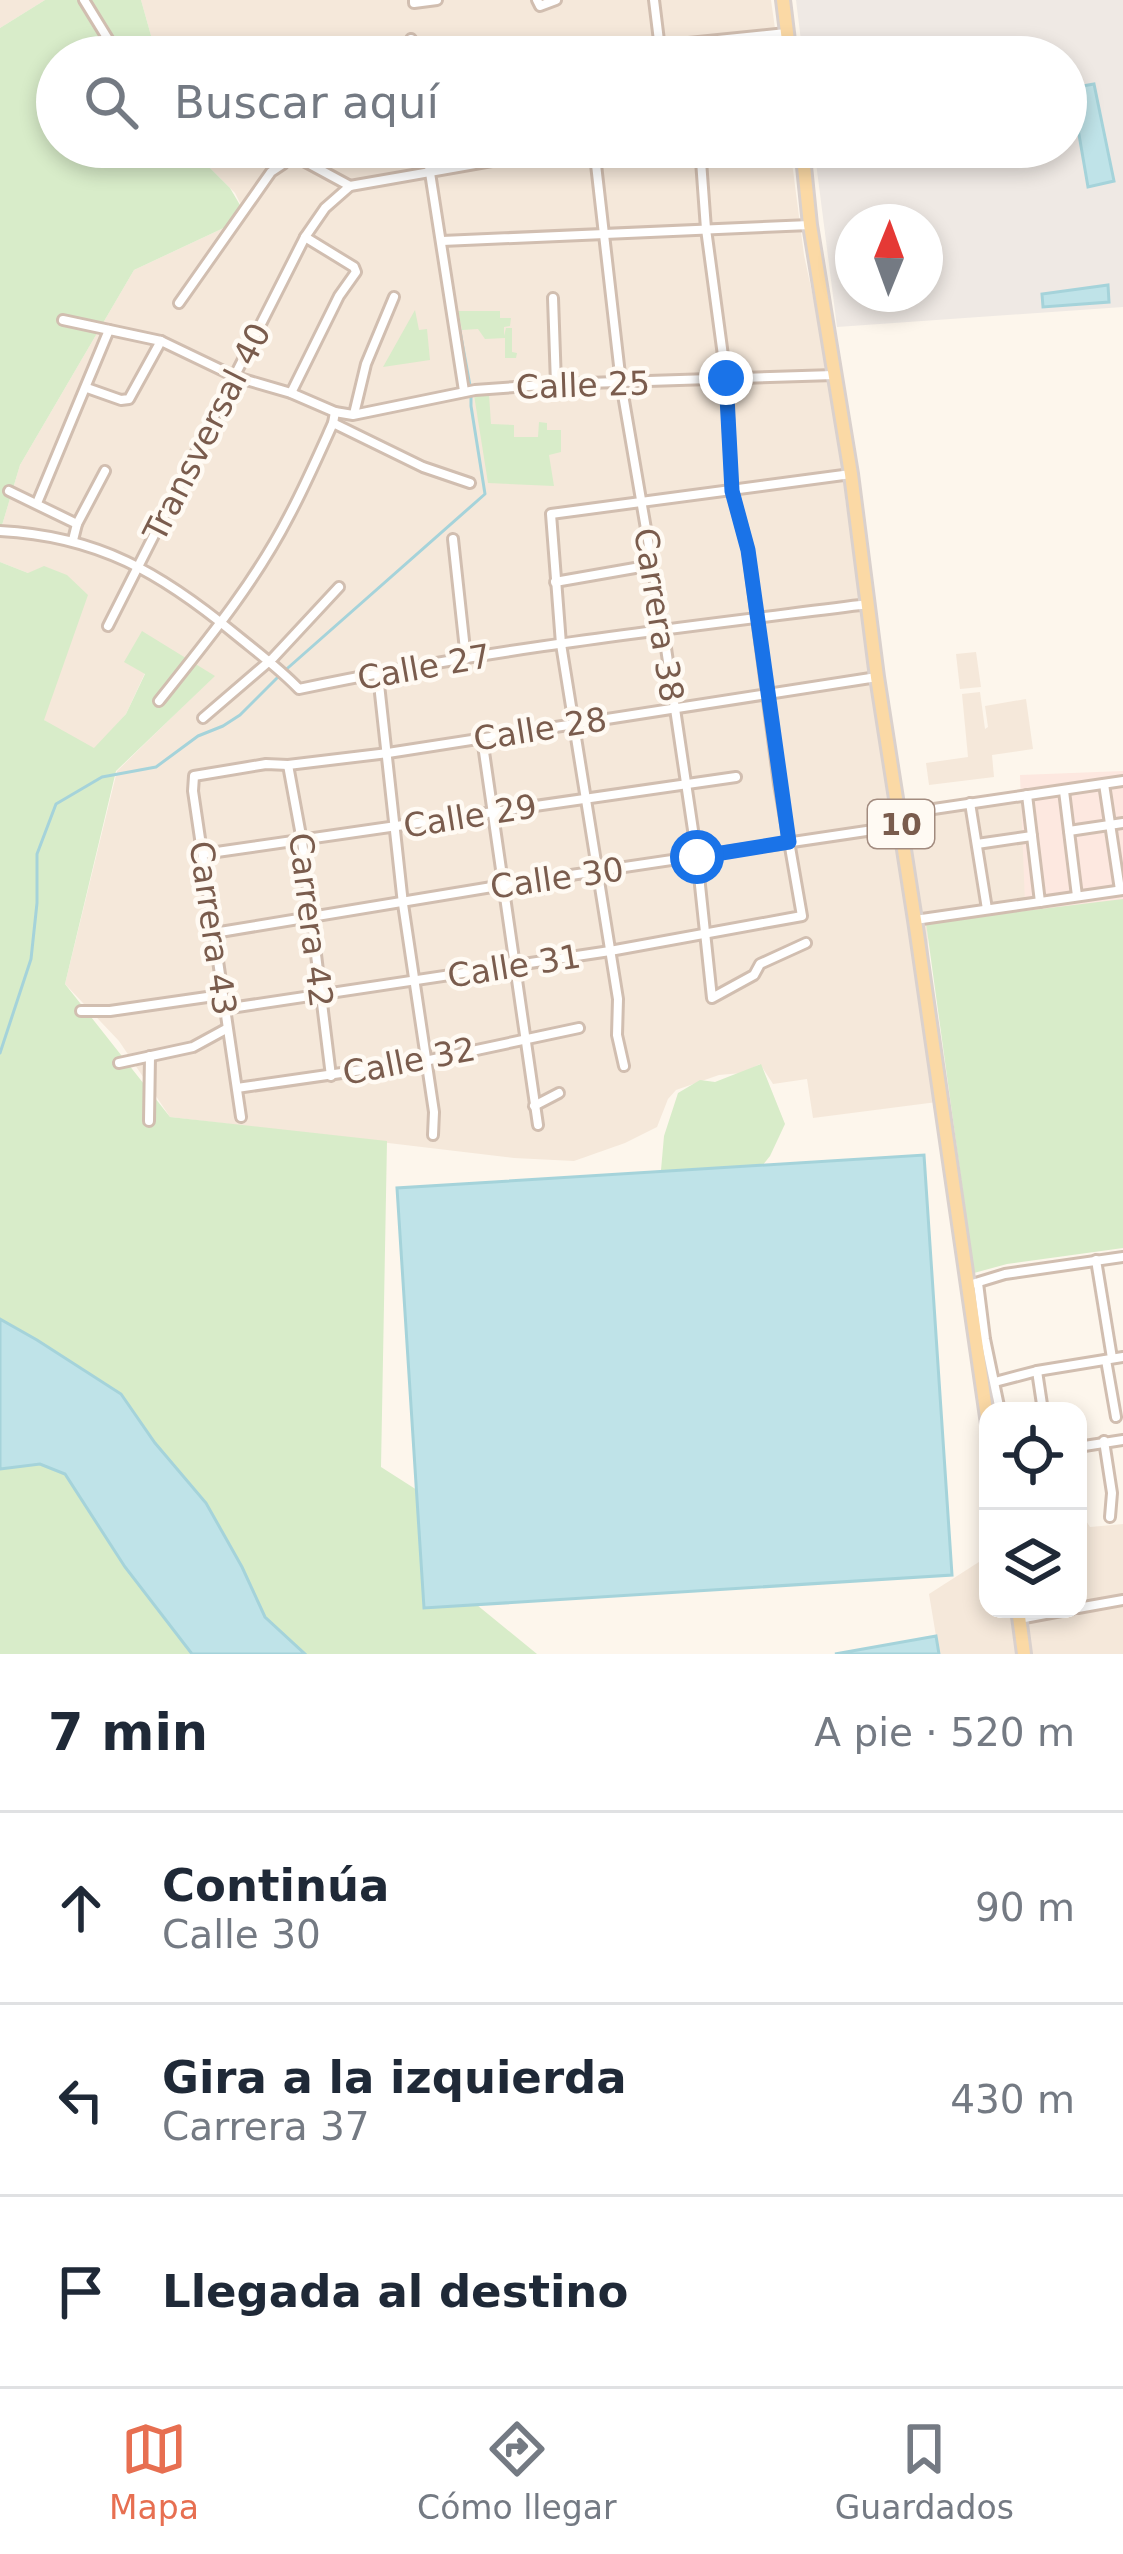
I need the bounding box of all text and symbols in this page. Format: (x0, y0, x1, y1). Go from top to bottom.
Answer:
search box (36, 36, 1087, 168)
icon: search (78, 69, 144, 135)
text: Buscar aquí (174, 76, 439, 129)
north arrow (835, 204, 943, 312)
street label: Transversal 40 (135, 316, 279, 549)
route end (699, 351, 753, 405)
street label: Calle 25 (515, 363, 651, 407)
street label: Carrera 38 (626, 525, 692, 705)
street label: Calle 27 (354, 636, 494, 698)
street label: Calle 28 (471, 699, 609, 759)
street label: Calle 29 (401, 786, 539, 846)
road number: 10 (868, 800, 934, 848)
street label: Carrera 42 (281, 830, 341, 1010)
route start (670, 830, 724, 884)
street label: Carrera 43 (181, 838, 245, 1018)
street label: Calle 30 (488, 849, 626, 907)
street label: Calle 31 (445, 936, 583, 996)
street label: Calle 32 (339, 1029, 479, 1093)
map controls (979, 1402, 1087, 1618)
button: locate (979, 1402, 1087, 1510)
button: layers (979, 1510, 1087, 1618)
text: 7 min (48, 1703, 208, 1762)
text: A pie · 520 m (814, 1710, 1075, 1755)
text: Continúa (162, 1859, 389, 1912)
icon: ahead (48, 1875, 114, 1941)
text: 90 m (975, 1885, 1075, 1930)
text: Calle 30 (162, 1912, 321, 1957)
text: Gira a la izquierda (162, 2051, 627, 2104)
icon: left (48, 2067, 114, 2133)
text: 430 m (950, 2077, 1075, 2122)
text: Carrera 37 (162, 2104, 370, 2149)
icon: arrive (48, 2259, 114, 2325)
text: Llegada al destino (162, 2265, 628, 2318)
tab: Mapa (109, 2416, 199, 2527)
tab: Cómo llegar (417, 2416, 617, 2527)
tab: Guardados (835, 2416, 1014, 2527)

